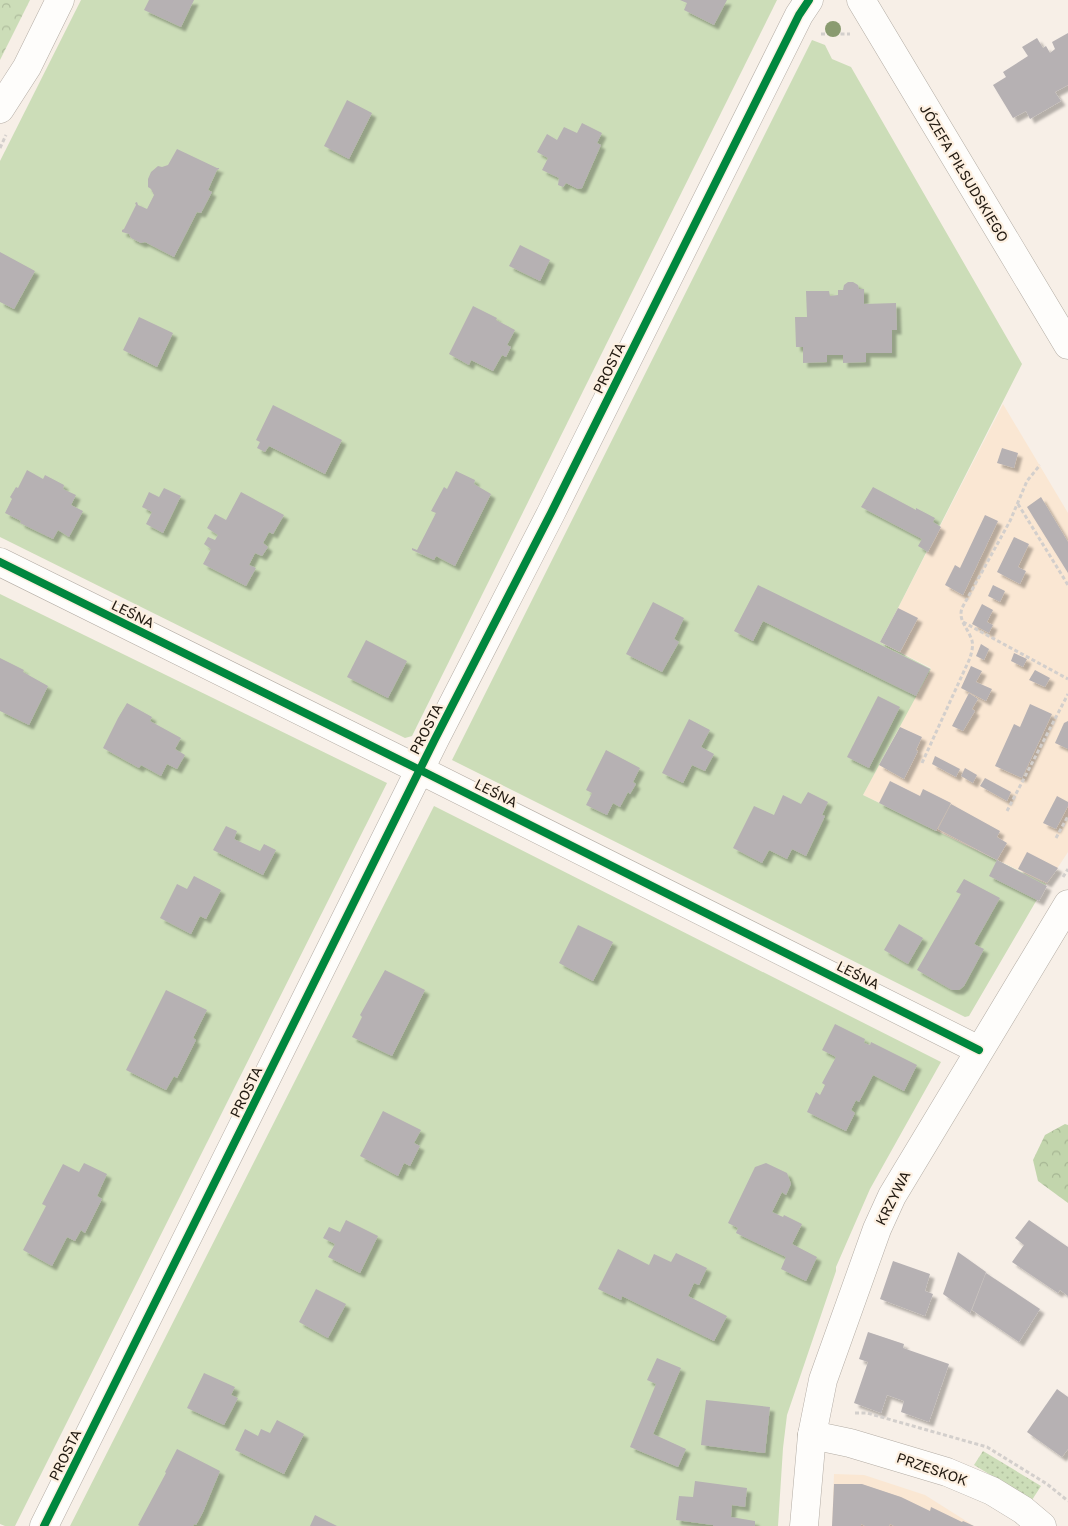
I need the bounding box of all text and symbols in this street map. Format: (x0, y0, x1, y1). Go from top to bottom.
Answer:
street label: JÓZEFA PIŁSUDSKIEGO (917, 101, 1012, 245)
street label: PROSTA (589, 339, 628, 396)
street label: LEŚNA (109, 596, 158, 631)
street label: PROSTA (406, 700, 446, 757)
street label: LEŚNA (472, 775, 521, 811)
street label: LEŚNA (834, 957, 883, 993)
street label: PROSTA (226, 1063, 265, 1120)
street label: KRZYWA (872, 1167, 914, 1228)
street label: PROSTA (45, 1426, 84, 1483)
street label: PRZESKOK (894, 1448, 970, 1489)

